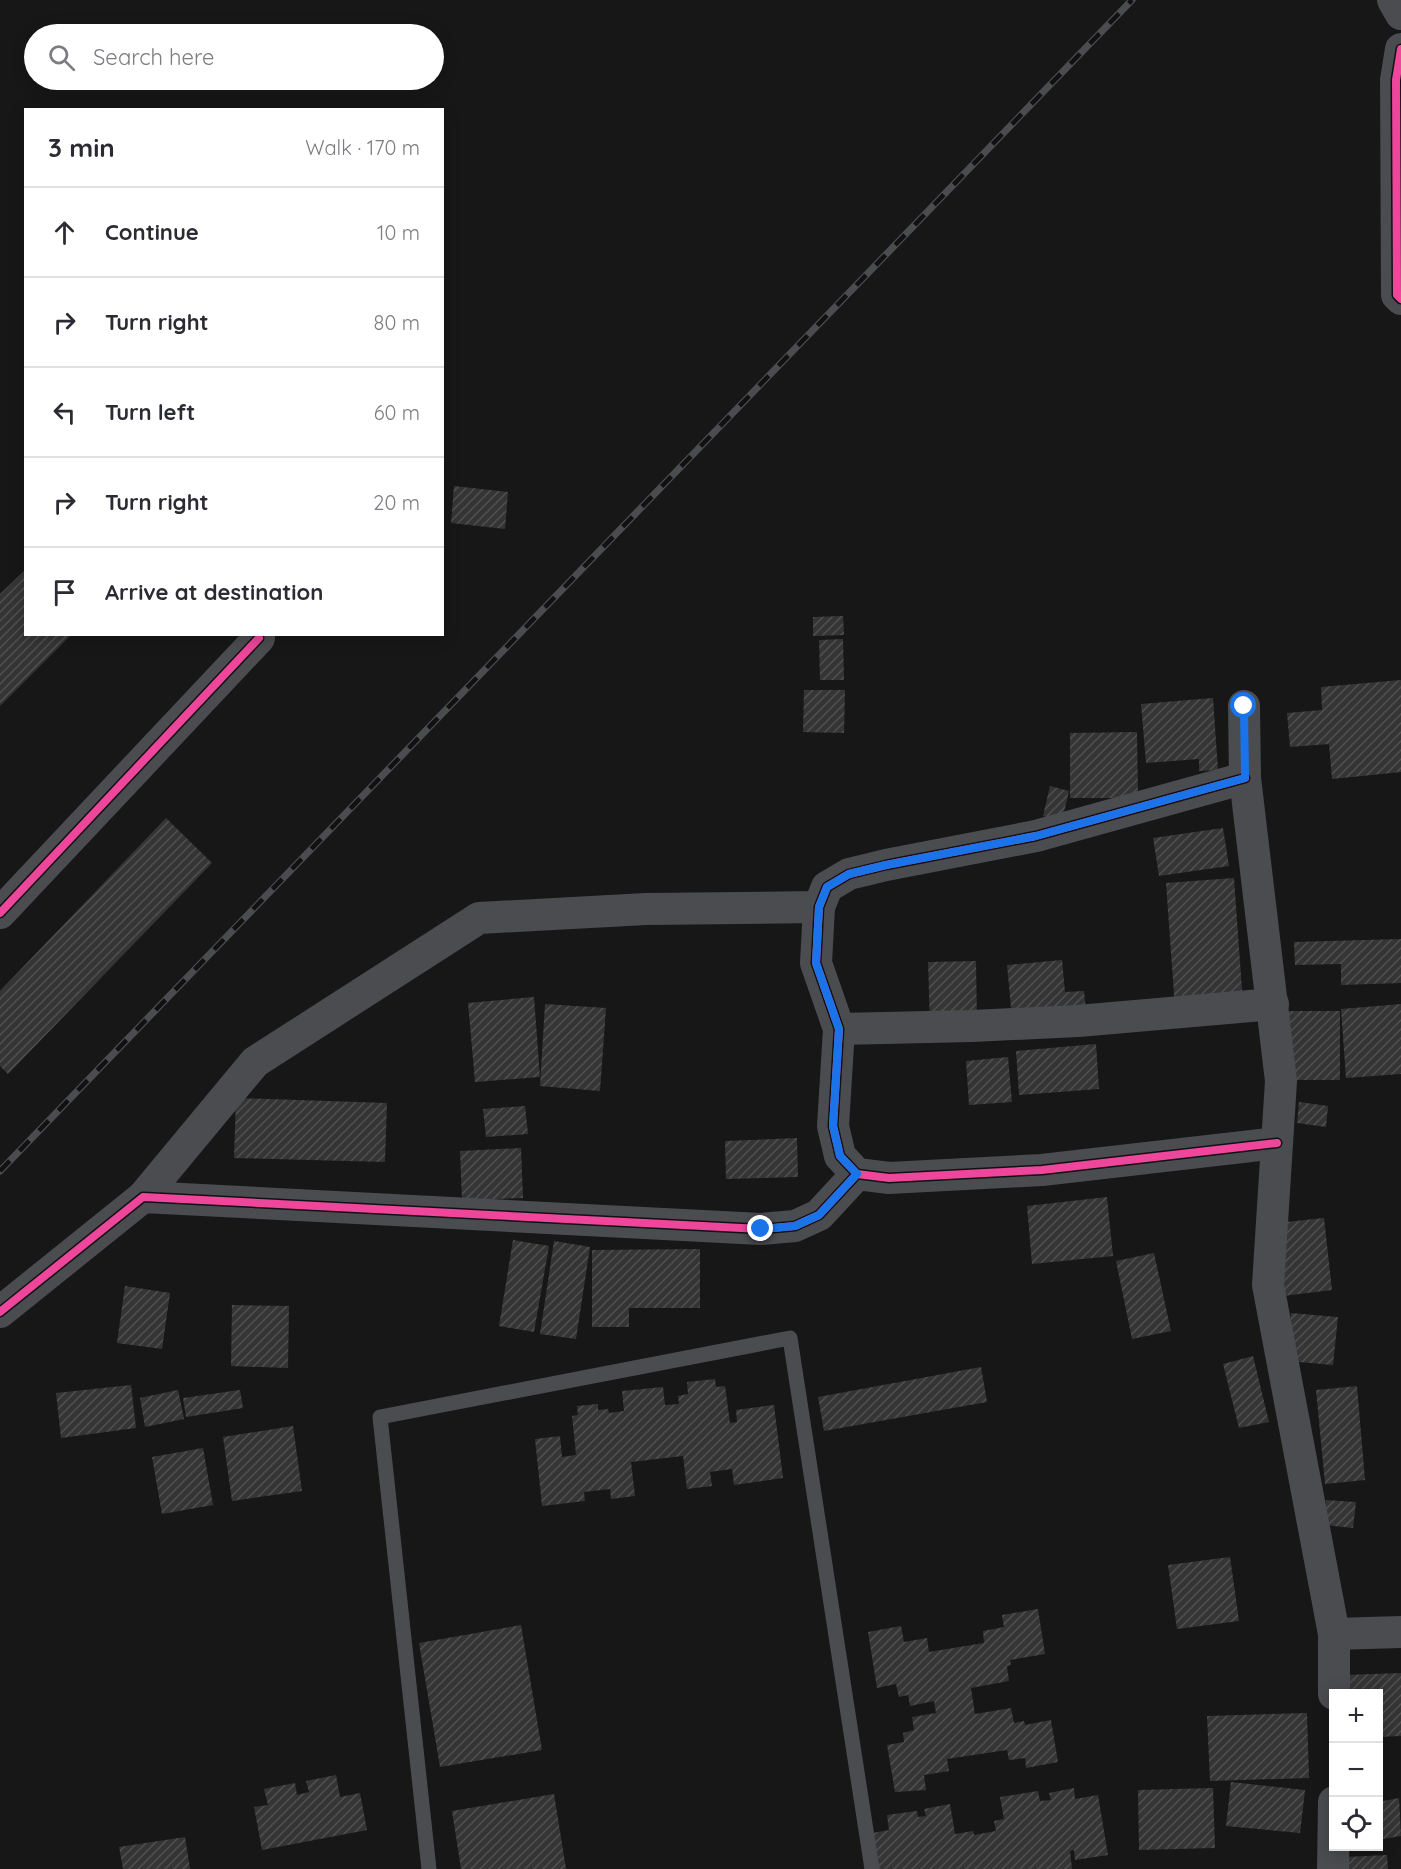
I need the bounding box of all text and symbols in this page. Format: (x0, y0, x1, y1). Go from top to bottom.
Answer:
search box (24, 24, 444, 90)
icon: search (45, 41, 78, 74)
text: Search here (93, 43, 214, 71)
text: 3 min (48, 131, 115, 164)
text: Walk · 170 m (305, 135, 420, 160)
icon: ahead (48, 216, 81, 249)
text: Continue (105, 218, 199, 246)
text: 10 m (377, 220, 420, 245)
icon: right (48, 306, 81, 339)
text: Turn right (105, 308, 209, 336)
text: 80 m (374, 310, 420, 335)
icon: left (48, 396, 81, 429)
text: Turn left (105, 398, 195, 426)
text: 60 m (374, 400, 420, 425)
icon: right (48, 486, 81, 519)
text: Turn right (105, 488, 209, 516)
text: 20 m (373, 490, 420, 515)
icon: arrive (48, 576, 81, 609)
text: Arrive at destination (105, 578, 323, 606)
route start (1230, 692, 1256, 718)
route end (747, 1215, 773, 1241)
map controls (1329, 1689, 1383, 1851)
button: + (1329, 1689, 1383, 1743)
button: − (1329, 1743, 1383, 1797)
button: locate (1329, 1797, 1383, 1851)

